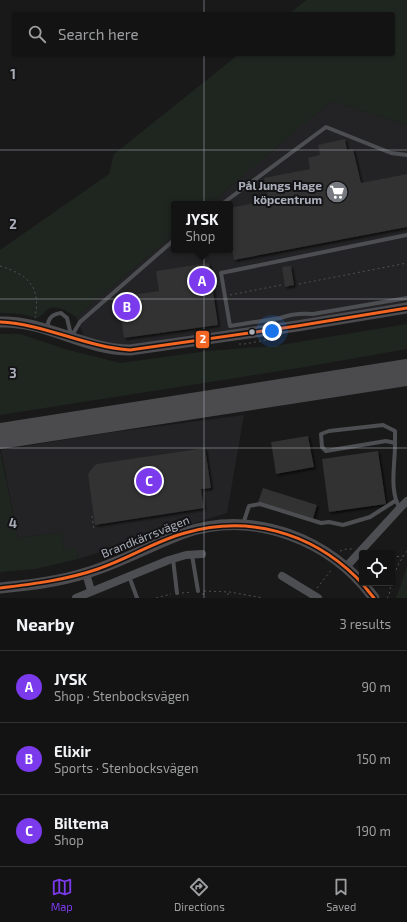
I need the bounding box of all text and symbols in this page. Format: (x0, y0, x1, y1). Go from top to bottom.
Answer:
search box (12, 12, 395, 56)
icon: search (26, 23, 48, 45)
text: Search here (58, 25, 139, 43)
text: 1 (10, 66, 16, 82)
place label: Pål Jungs Hage köpcentrum (238, 178, 322, 206)
supermarket icon: Pål Jungs Hage köpcentrum (324, 179, 350, 205)
popup (171, 201, 233, 253)
text: JYSK (186, 210, 218, 228)
text: 2 (9, 216, 17, 232)
text: Shop (186, 228, 215, 244)
pin: A (189, 266, 215, 296)
pin: B (114, 292, 140, 322)
your location (262, 321, 282, 341)
unlabelled marker (247, 327, 257, 337)
line badge: 2 (195, 330, 210, 349)
text: 2 (200, 332, 206, 345)
text: 3 (9, 365, 17, 381)
pin: C (136, 466, 162, 496)
street label: Brandkärrsvägen (99, 512, 191, 560)
text: 4 (9, 515, 17, 531)
map controls (359, 550, 395, 586)
button: locate (359, 550, 395, 586)
text: Nearby (16, 614, 74, 634)
text: 3 results (340, 616, 391, 632)
text: JYSK (54, 670, 87, 688)
text: A (25, 679, 33, 695)
text: 90 m (361, 679, 391, 695)
text: Shop · Stenbocksvägen (54, 688, 189, 704)
text: Elixir (54, 742, 91, 760)
text: B (25, 751, 33, 767)
text: 150 m (357, 751, 391, 767)
text: Sports · Stenbocksvägen (54, 760, 199, 776)
text: Biltema (54, 814, 109, 832)
text: C (25, 823, 33, 839)
text: 190 m (356, 823, 391, 839)
text: Shop (54, 832, 84, 848)
tab: Map (51, 876, 73, 913)
tab: Directions (174, 876, 225, 913)
tab: Saved (326, 876, 356, 913)

